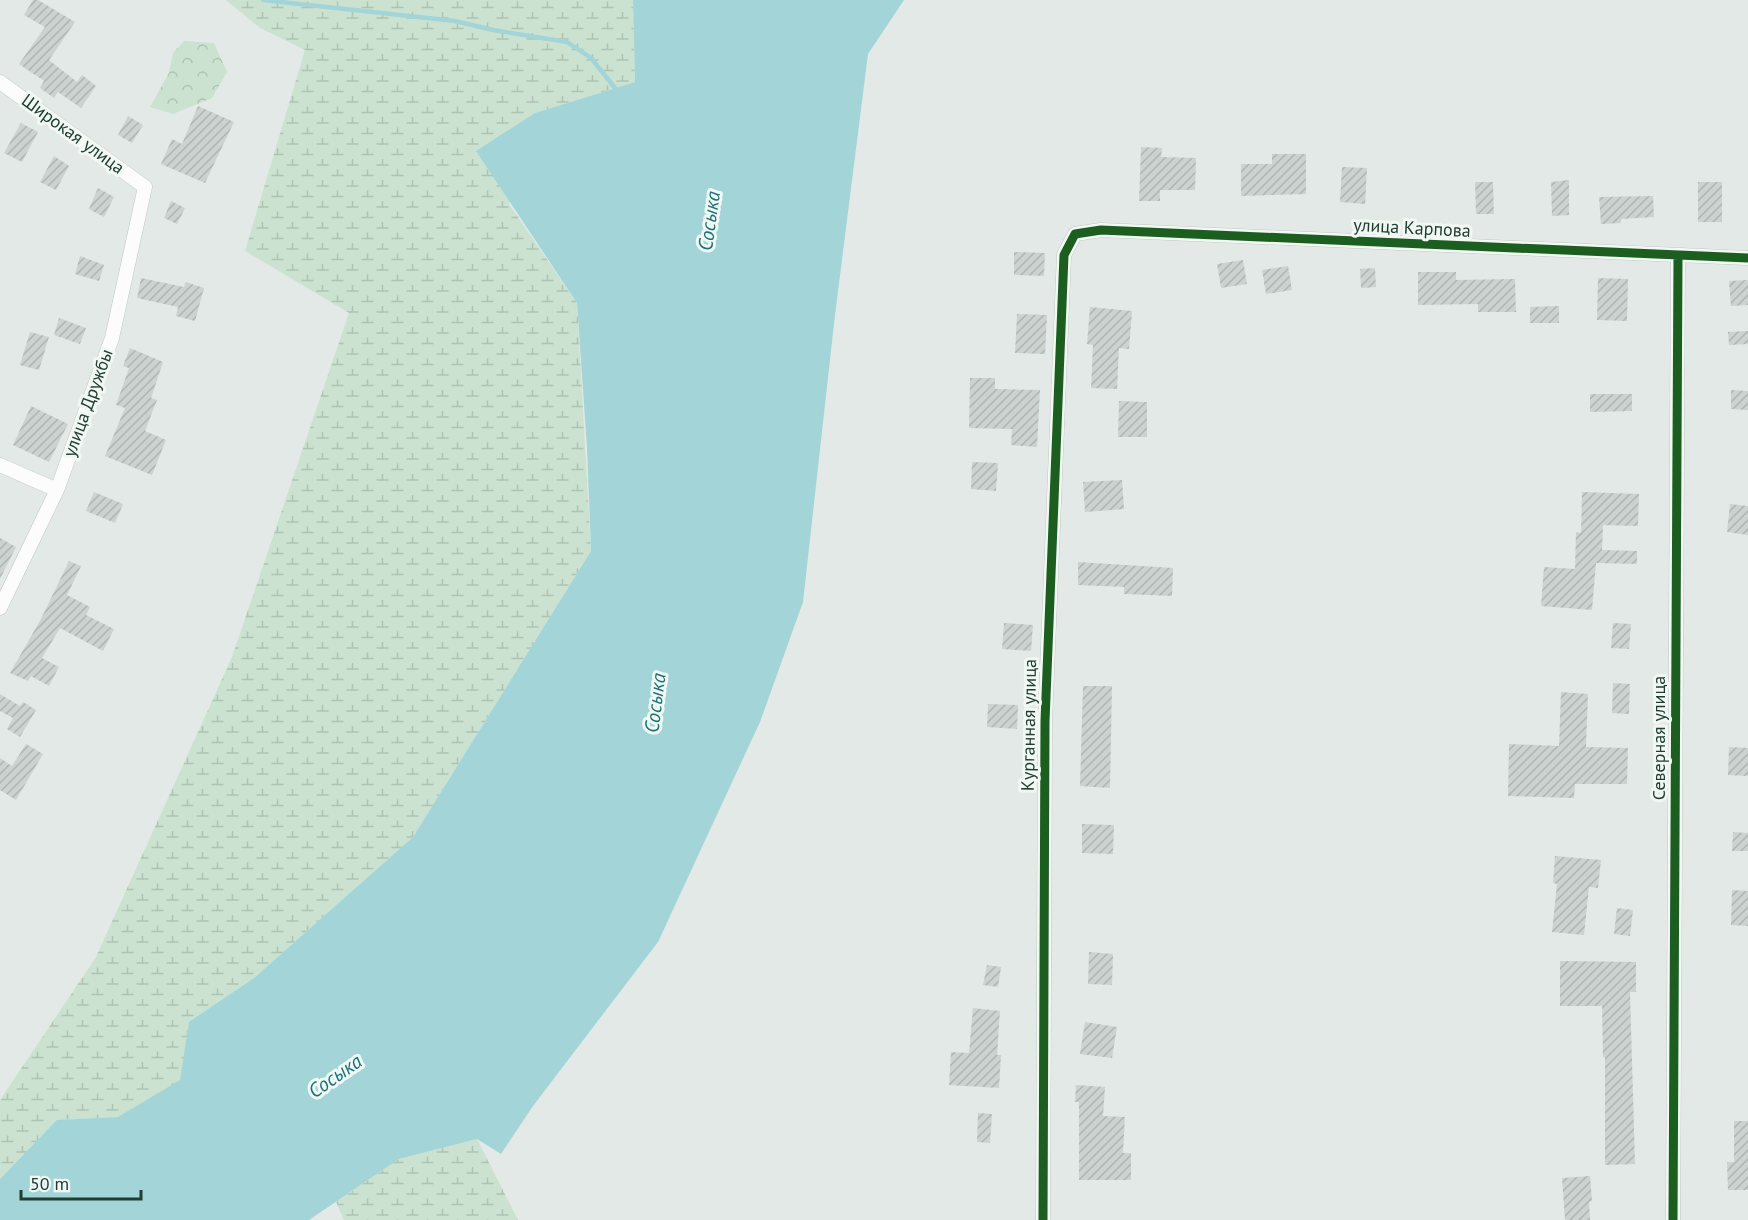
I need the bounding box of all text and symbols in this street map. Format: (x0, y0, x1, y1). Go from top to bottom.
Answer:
street label: Широкая улица (17, 89, 129, 179)
water label: Сосыка (692, 189, 726, 252)
street label: улица Карпова (1353, 213, 1471, 242)
street label: улица Дружбы (57, 346, 118, 460)
street label: Курганная улица (1016, 659, 1041, 791)
water label: Сосыка (638, 671, 672, 734)
street label: Северная улица (1647, 676, 1670, 800)
water label: Сосыка (303, 1048, 367, 1104)
scale bar (21, 1163, 141, 1201)
text: 50 m (30, 1172, 69, 1195)

